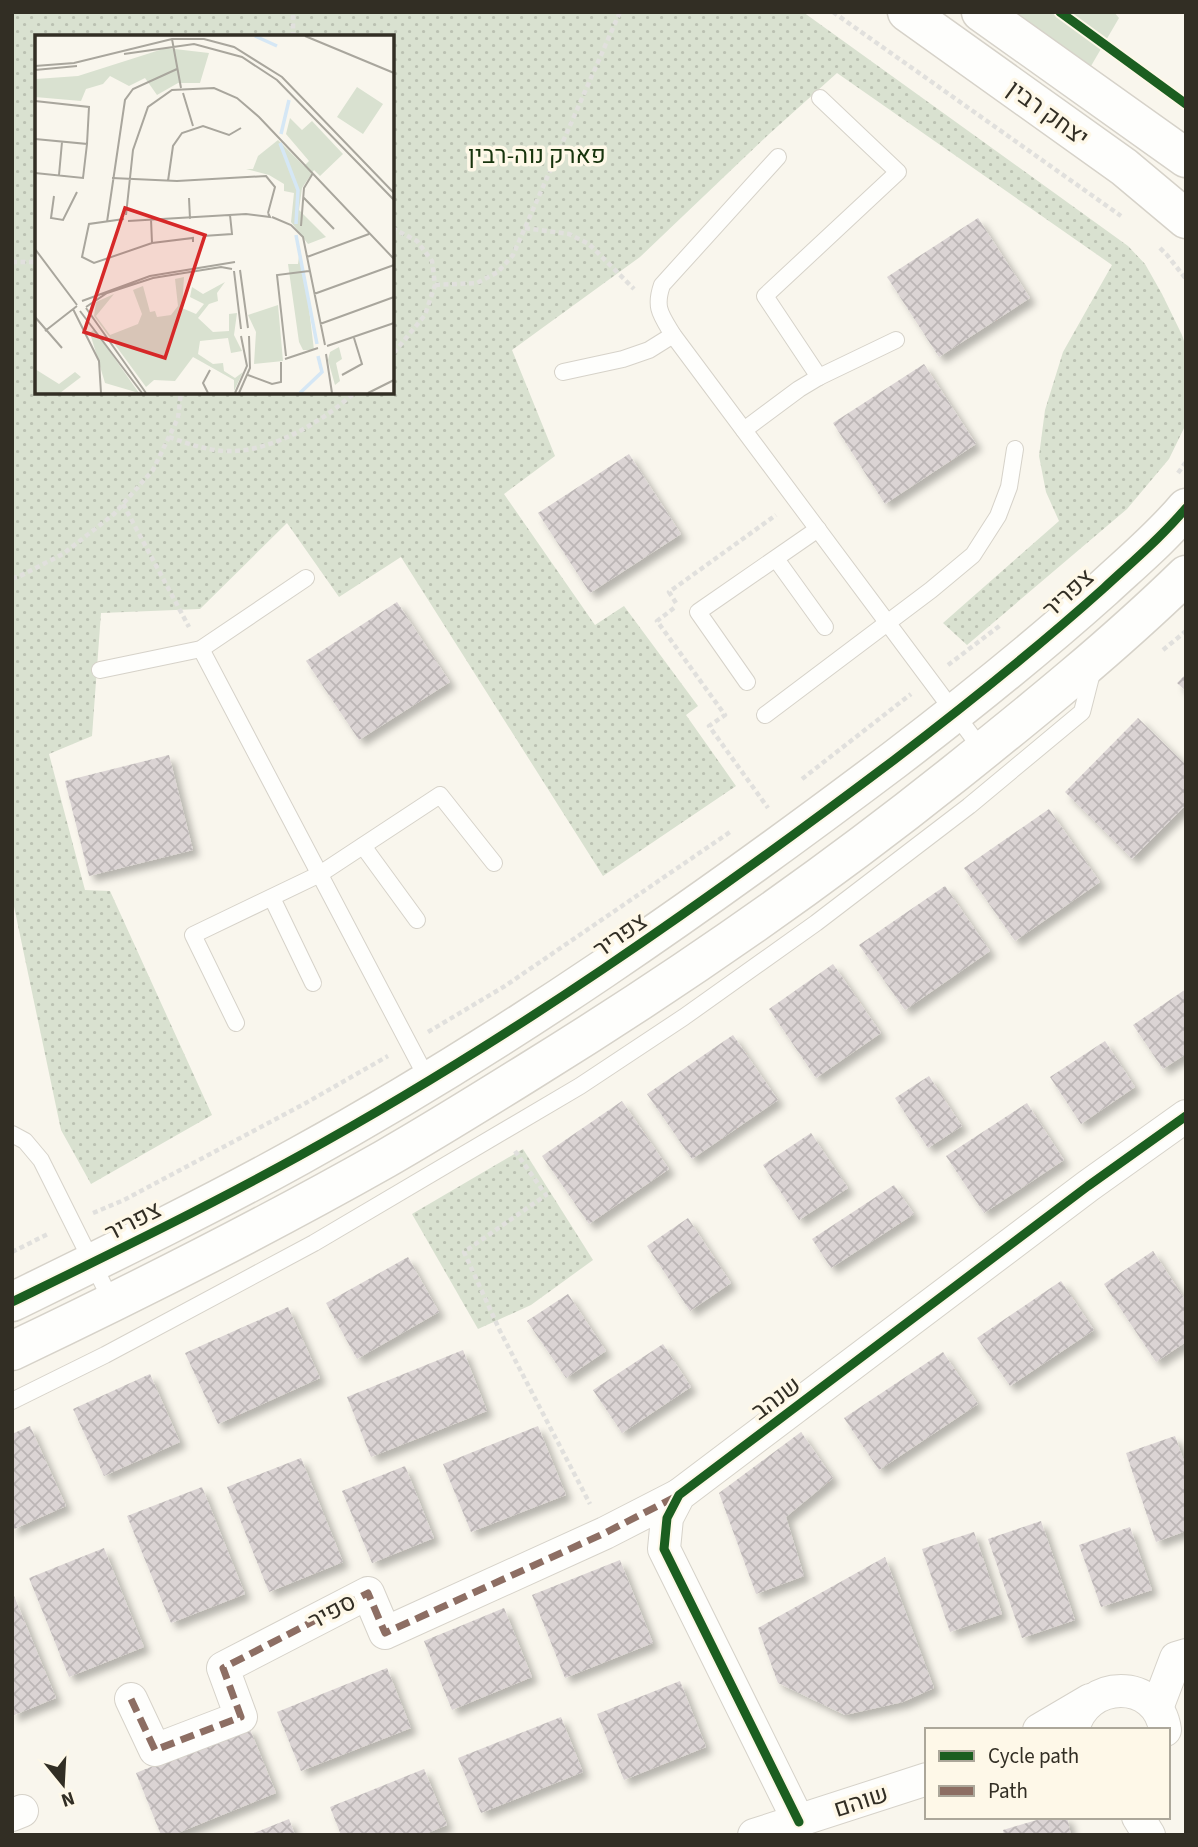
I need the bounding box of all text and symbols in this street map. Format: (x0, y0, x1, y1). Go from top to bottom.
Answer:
inset map (35, 35, 394, 394)
street label: יצחק רבין (1000, 72, 1096, 155)
park label: פארק נוה-רבין (468, 138, 606, 173)
street label: צפריר (1035, 561, 1102, 626)
street label: צפריר (586, 904, 654, 967)
street label: צפריר (99, 1192, 167, 1250)
street label: שנהב (744, 1368, 809, 1429)
street label: ספיר (302, 1584, 362, 1638)
legend (925, 1728, 1170, 1819)
text: Cycle path (988, 1741, 1079, 1771)
north arrow (28, 1749, 98, 1819)
street label: שוהם (829, 1776, 893, 1827)
text: Path (988, 1776, 1028, 1806)
text: N (58, 1784, 78, 1814)

